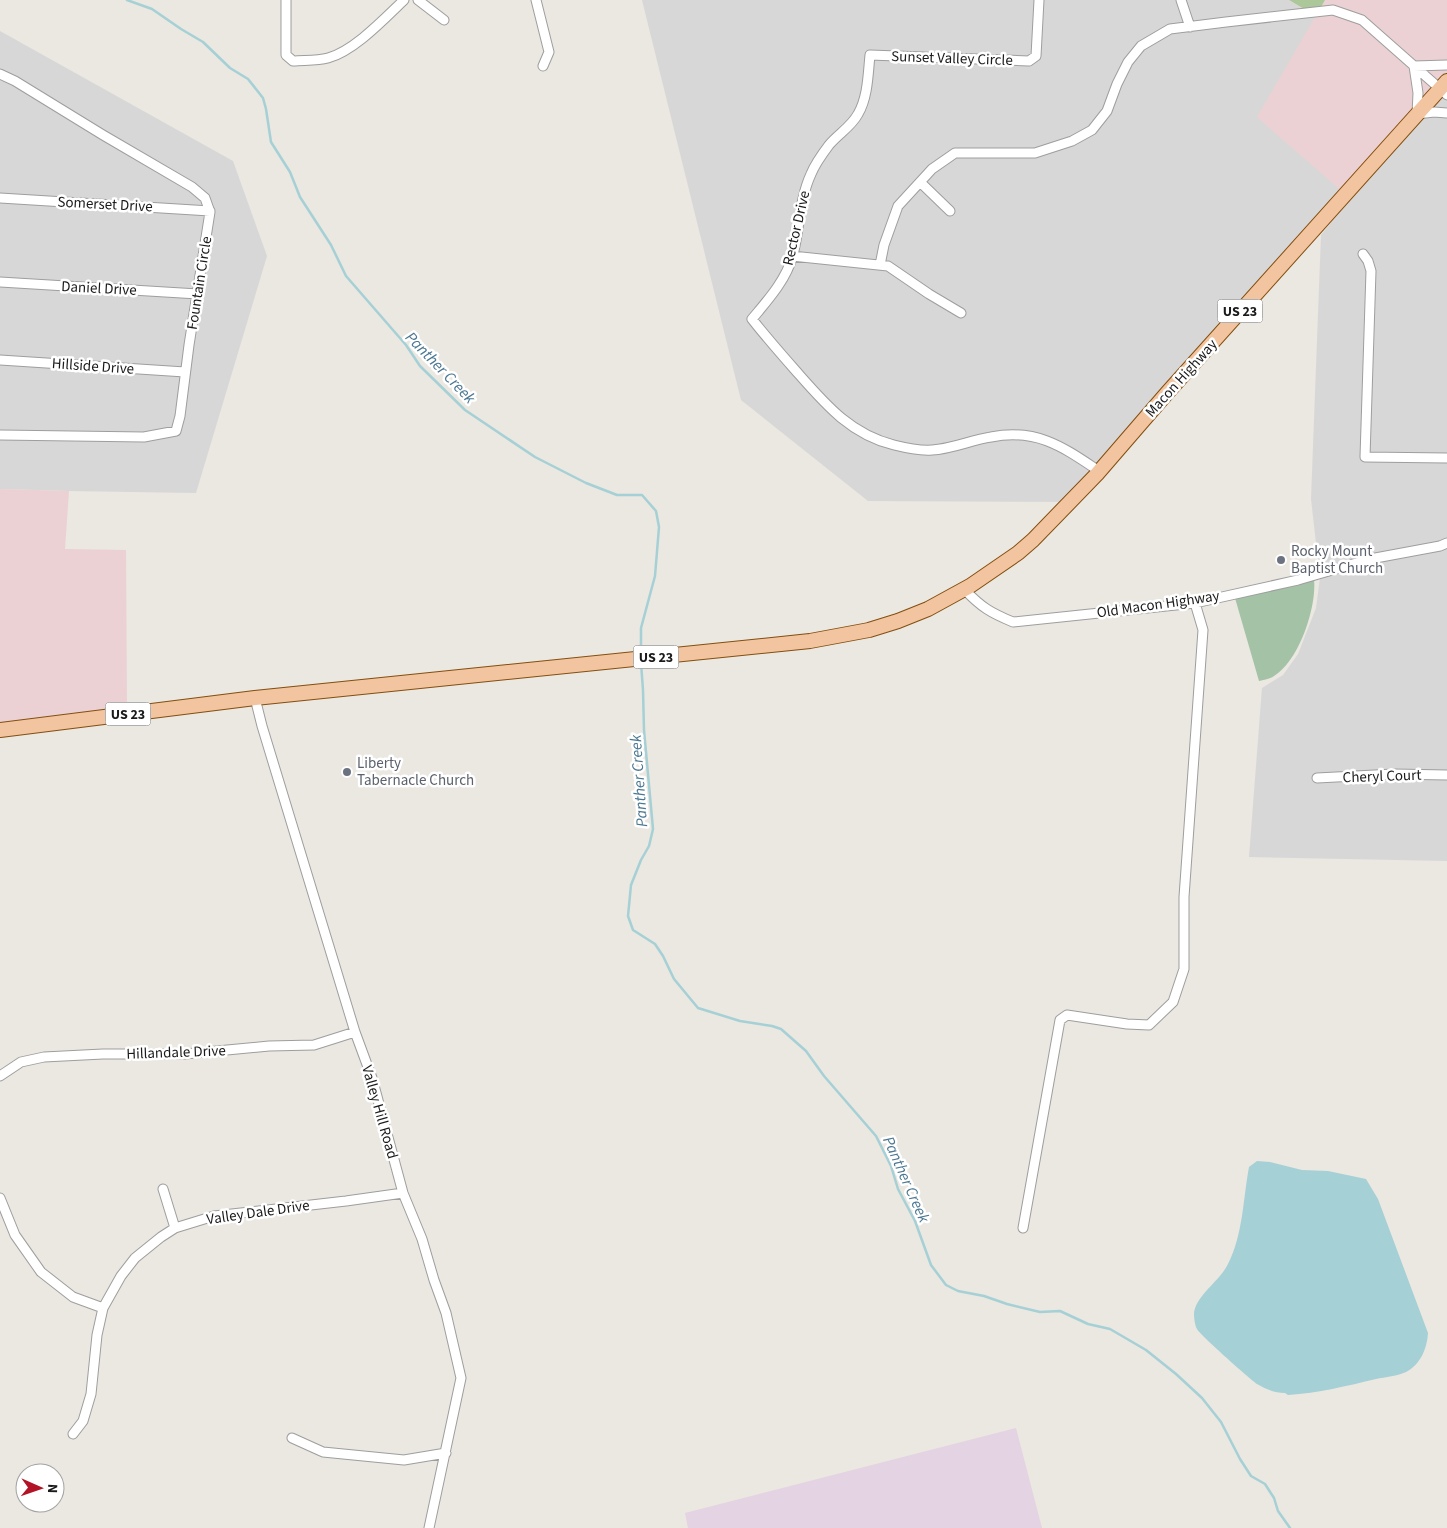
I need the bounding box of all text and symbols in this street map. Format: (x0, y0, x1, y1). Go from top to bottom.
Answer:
street label: Sunset Valley Circle (891, 46, 1013, 71)
street label: Rector Drive (778, 189, 815, 268)
street label: Somerset Drive (57, 192, 153, 217)
street label: Fountain Circle (182, 235, 217, 331)
street label: Daniel Drive (61, 276, 137, 301)
road number: US 23 (1218, 300, 1262, 322)
water label: Panther Creek (400, 327, 481, 409)
street label: Macon Highway (1141, 335, 1222, 422)
street label: Hillside Drive (51, 353, 135, 380)
place label: Rocky Mount Baptist Church (1291, 541, 1383, 579)
marker: Rocky Mount Baptist Church (1275, 554, 1287, 566)
street label: Old Macon Highway (1095, 585, 1221, 624)
road number: US 23 (634, 646, 678, 669)
road number: US 23 (106, 702, 150, 726)
water label: Panther Creek (625, 734, 653, 828)
place label: Liberty Tabernacle Church (357, 753, 474, 791)
street label: Cheryl Court (1342, 765, 1422, 788)
marker: Liberty Tabernacle Church (341, 766, 353, 778)
street label: Hillandale Drive (126, 1040, 226, 1065)
street label: Valley Hill Road (356, 1063, 403, 1161)
water label: Panther Creek (877, 1133, 935, 1226)
street label: Valley Dale Drive (205, 1195, 311, 1230)
north arrow (15, 1463, 65, 1513)
text: N (42, 1483, 62, 1493)

